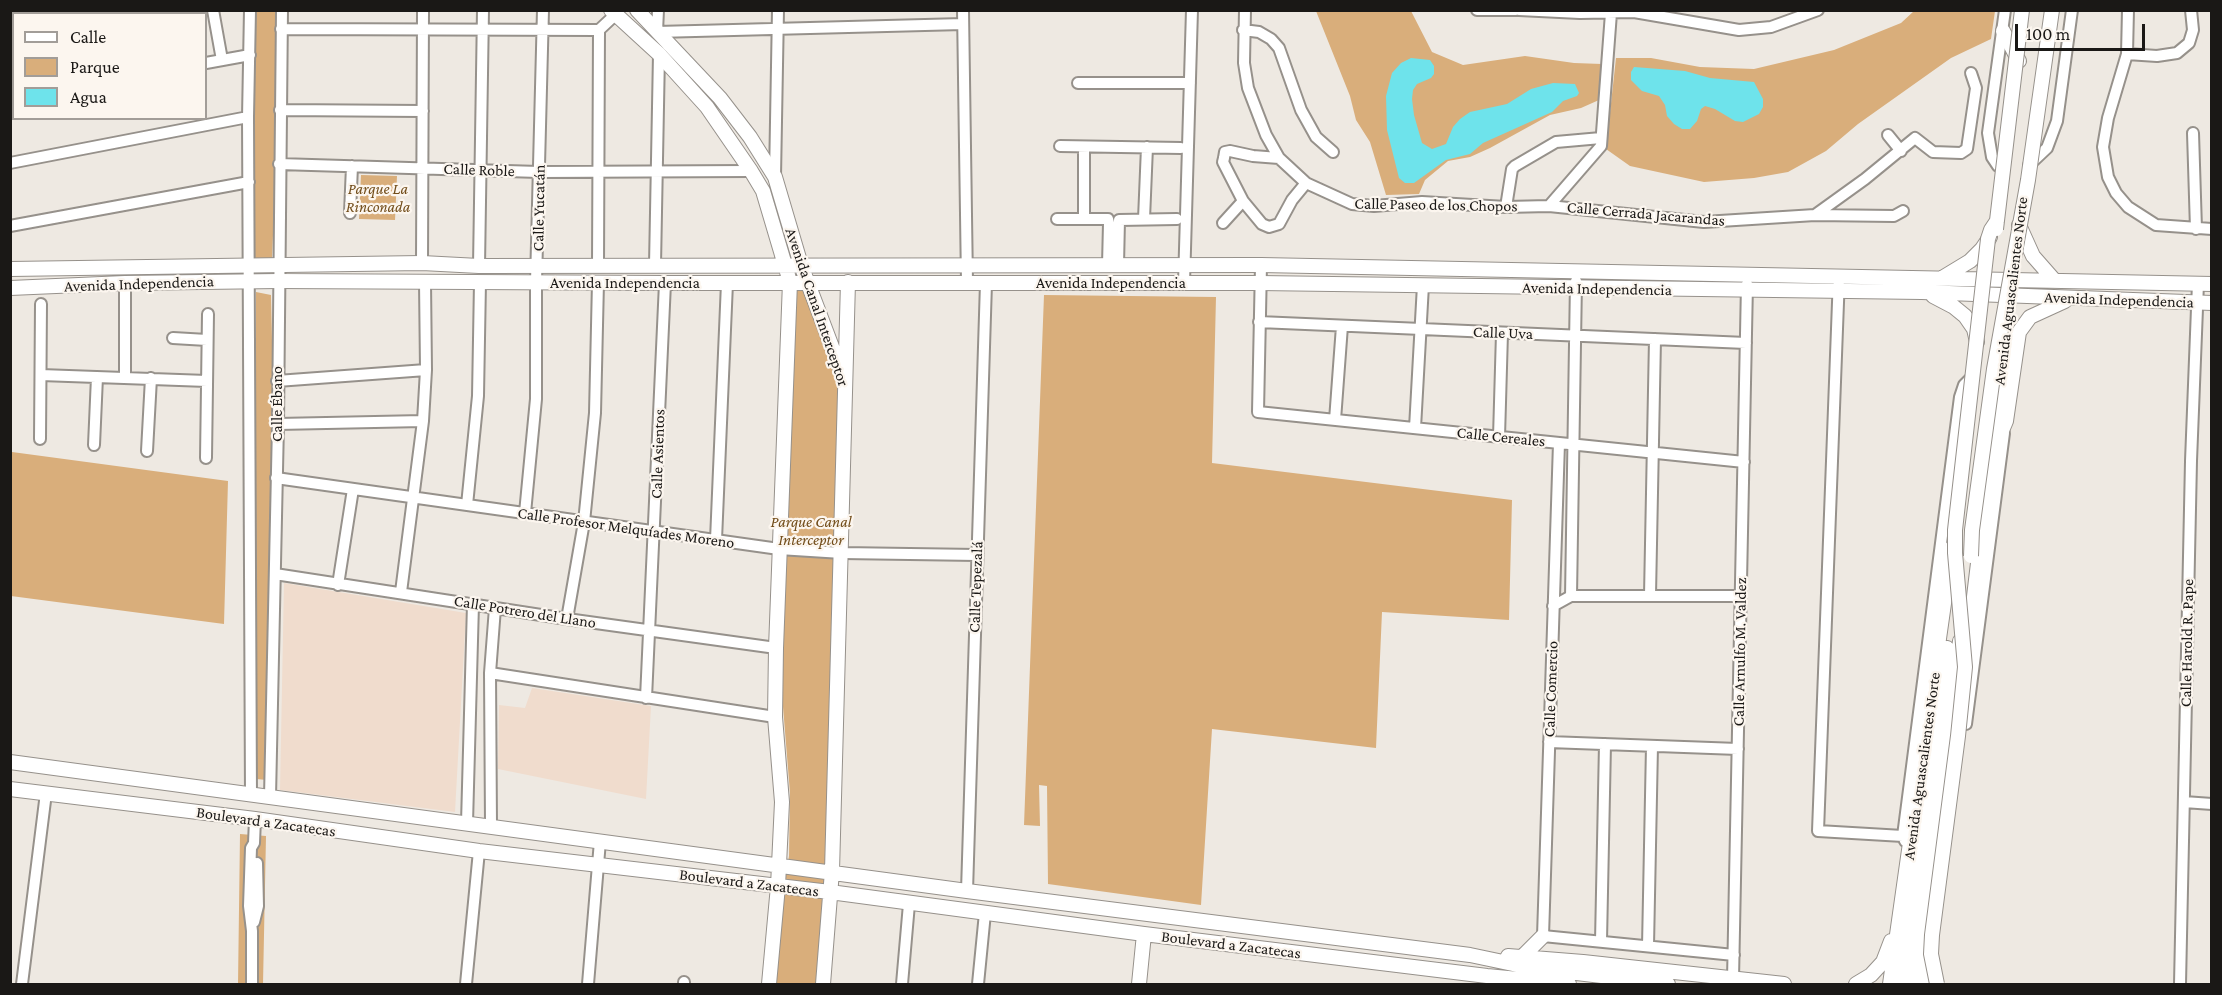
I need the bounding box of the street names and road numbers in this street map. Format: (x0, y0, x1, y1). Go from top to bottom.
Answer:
street label: Calle Roble (443, 159, 515, 181)
street label: Calle Yucatán (529, 164, 549, 252)
street label: Calle Paseo de los Chopos (1354, 194, 1518, 216)
street label: Avenida Aguascalientes Norte (1990, 196, 2032, 386)
street label: Calle Cerrada Jacarandas (1566, 198, 1726, 230)
street label: Avenida Canal Interceptor (781, 225, 853, 389)
street label: Avenida Independencia (64, 272, 214, 296)
street label: Avenida Independencia (550, 273, 700, 293)
street label: Avenida Independencia (1036, 273, 1186, 293)
street label: Avenida Independencia (1522, 278, 1672, 300)
street label: Avenida Independencia (2044, 288, 2194, 312)
street label: Calle Uva (1473, 322, 1533, 344)
street label: Calle Ébano (267, 366, 287, 442)
street label: Calle Asientos (647, 409, 669, 499)
street label: Calle Cereales (1456, 423, 1546, 451)
street label: Calle Profesor Melquíades Moreno (516, 503, 736, 553)
street label: Calle Tepezalá (965, 541, 987, 633)
street label: Calle Arnulfo M. Valdez (1729, 577, 1751, 727)
street label: Calle Harold R. Pape (2176, 579, 2198, 707)
street label: Calle Potrero del Llano (453, 591, 597, 633)
street label: Calle Comercio (1540, 640, 1562, 738)
street label: Avenida Aguascalientes Norte (1899, 671, 1945, 861)
street label: Boulevard a Zacatecas (195, 803, 337, 841)
street label: Boulevard a Zacatecas (678, 865, 820, 901)
street label: Boulevard a Zacatecas (1160, 927, 1302, 963)

